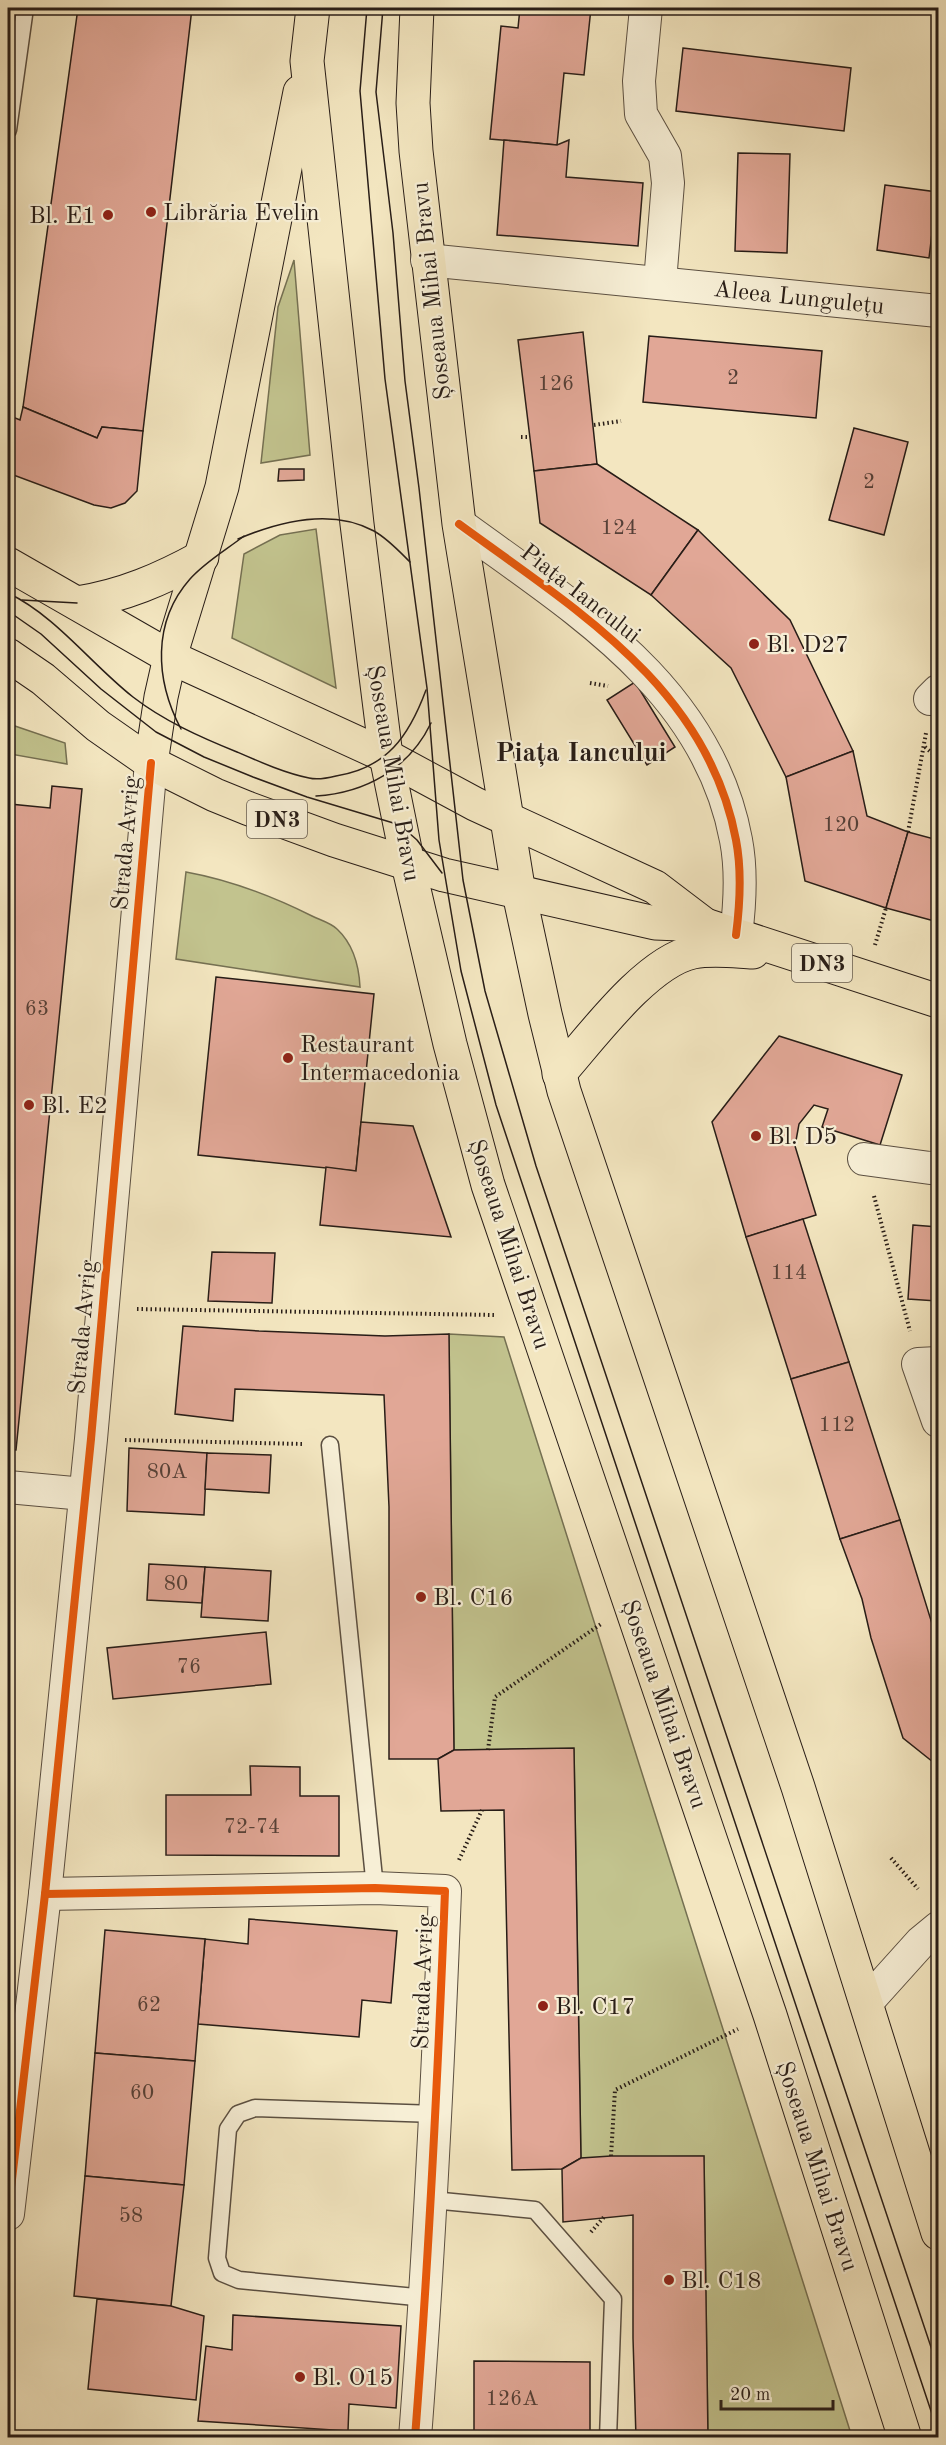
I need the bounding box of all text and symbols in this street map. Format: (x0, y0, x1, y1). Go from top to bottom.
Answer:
street label: Șoseaua Mihai Bravu (410, 180, 456, 401)
place label: Librăria Evelin (163, 202, 320, 226)
place label: Bl. E1 (29, 205, 96, 229)
marker: Librăria Evelin (144, 205, 158, 219)
marker: Bl. E1 (101, 208, 115, 222)
street label: Aleea Lungulețu (712, 278, 886, 320)
house number: 2 (727, 368, 739, 389)
house number: 126 (538, 374, 574, 395)
house number: 2 (863, 472, 875, 493)
house number: 124 (601, 518, 637, 539)
street label: Piața Iancului (515, 540, 644, 649)
place label: Bl. D27 (766, 634, 849, 658)
marker: Bl. D27 (747, 637, 761, 651)
street label: Șoseaua Mihai Bravu (361, 663, 423, 884)
district label: Piața Iancului (495, 740, 667, 767)
street label: Strada Avrig (109, 775, 145, 911)
road number: DN3 (247, 800, 307, 838)
house number: 120 (823, 815, 859, 836)
road number: DN3 (792, 944, 852, 982)
house number: 63 (25, 999, 49, 1020)
place label: Restaurant Intermacedonia (300, 1034, 460, 1086)
marker: Restaurant Intermacedonia (281, 1051, 295, 1065)
place label: Bl. E2 (41, 1095, 108, 1119)
marker: Bl. E2 (22, 1098, 36, 1112)
place label: Bl. D5 (768, 1126, 837, 1150)
marker: Bl. D5 (749, 1129, 763, 1143)
street label: Șoseaua Mihai Bravu (463, 1137, 553, 1353)
street label: Strada Avrig (66, 1259, 102, 1395)
house number: 114 (771, 1263, 807, 1284)
house number: 112 (819, 1415, 855, 1436)
house number: 80A (147, 1462, 187, 1483)
house number: 80 (164, 1574, 188, 1595)
place label: Bl. C16 (433, 1587, 513, 1611)
marker: Bl. C16 (414, 1590, 428, 1604)
street label: Șoseaua Mihai Bravu (616, 1597, 710, 1812)
house number: 76 (177, 1657, 201, 1678)
house number: 72-74 (224, 1817, 280, 1838)
street label: Strada Avrig (410, 1914, 438, 2050)
house number: 62 (137, 1995, 161, 2016)
place label: Bl. C17 (555, 1996, 635, 2020)
marker: Bl. C17 (536, 1999, 550, 2013)
street label: Șoseaua Mihai Bravu (771, 2059, 861, 2275)
house number: 60 (130, 2083, 154, 2104)
house number: 58 (119, 2206, 143, 2227)
place label: Bl. C18 (681, 2270, 761, 2294)
marker: Bl. C18 (662, 2273, 676, 2287)
place label: Bl. O15 (312, 2367, 393, 2391)
marker: Bl. O15 (293, 2370, 307, 2384)
scale bar (721, 2373, 834, 2411)
text: 20 m (730, 2386, 770, 2404)
house number: 126A (486, 2389, 538, 2410)

